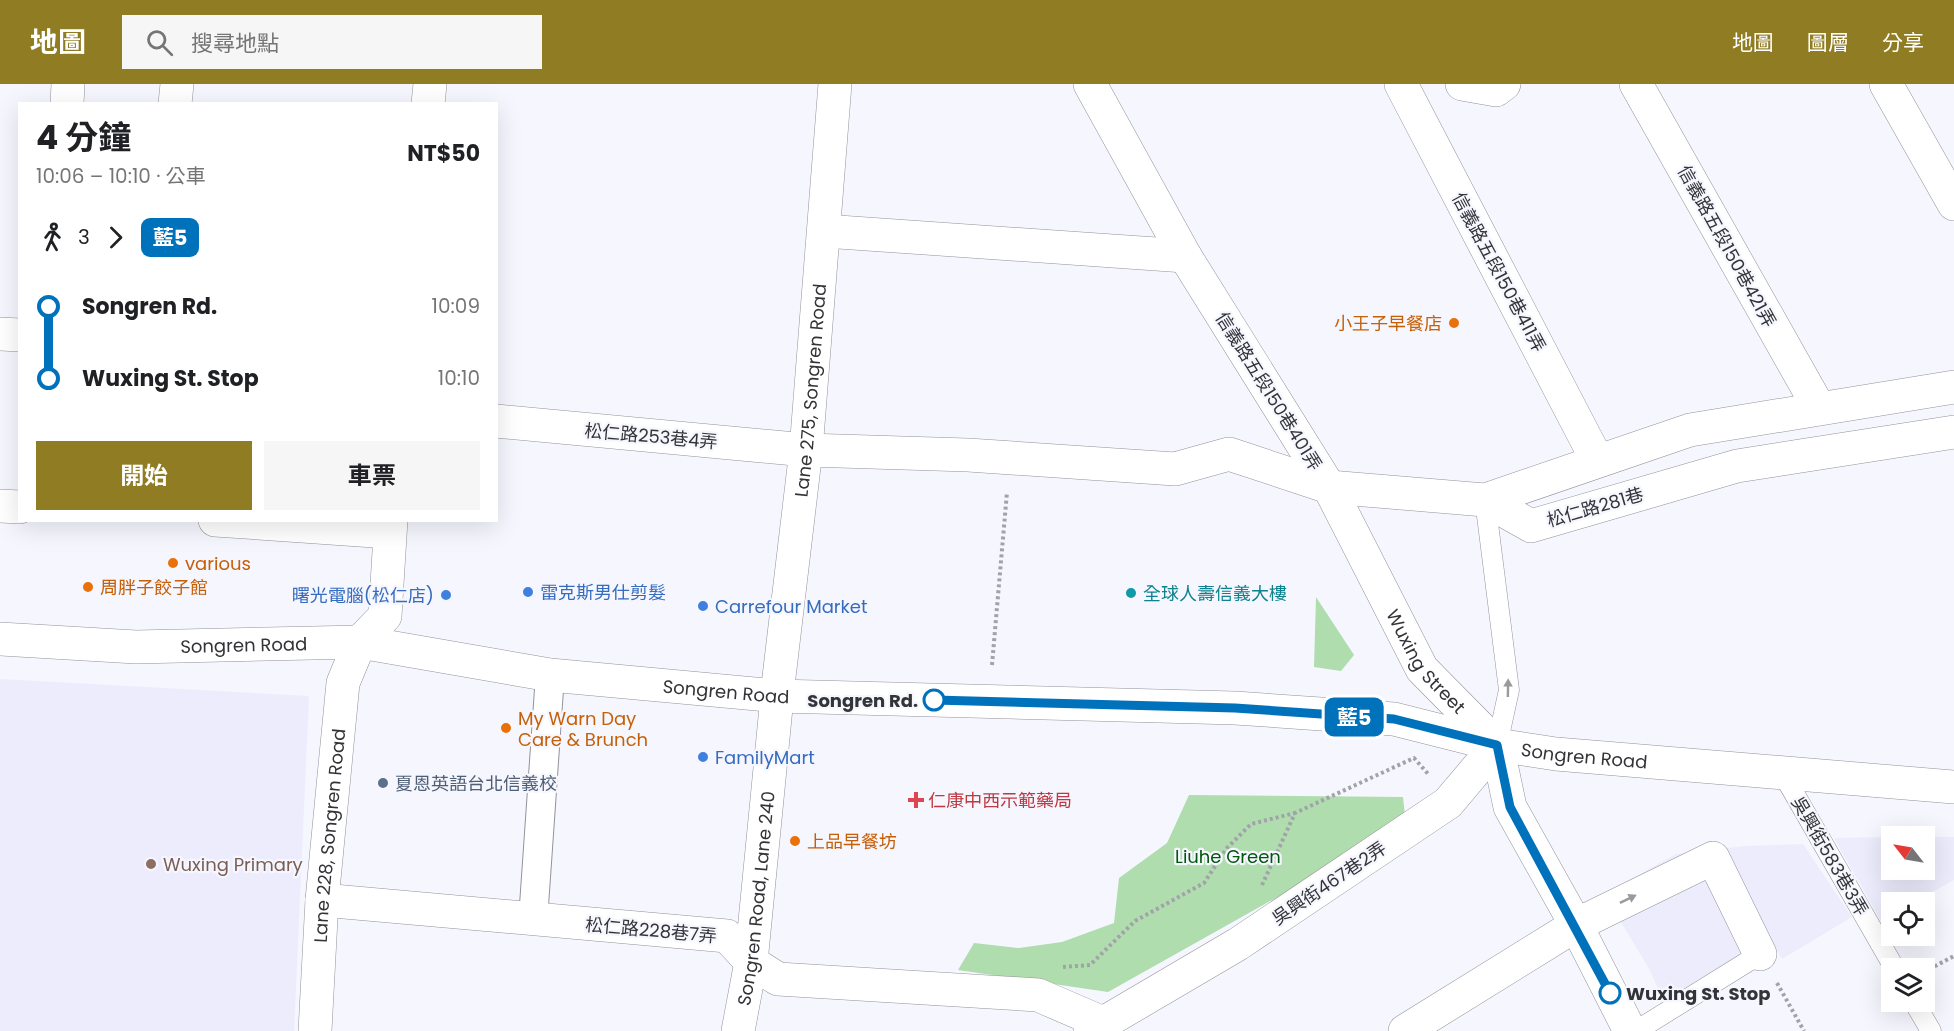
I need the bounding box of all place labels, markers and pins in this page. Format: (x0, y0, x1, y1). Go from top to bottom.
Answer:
place label: 小王子早餐店 (1334, 311, 1442, 336)
marker: 小王子早餐店 (1447, 316, 1461, 330)
place label: various (185, 551, 251, 576)
marker: various (166, 556, 180, 570)
place label: 周胖子餃子館 (100, 575, 208, 600)
marker: 周胖子餃子館 (81, 580, 95, 594)
place label: 雷克斯男仕剪髮 (540, 580, 666, 605)
place label: 全球人壽信義大樓 (1143, 581, 1287, 606)
place label: 曙光電腦(松仁店) (292, 583, 434, 608)
marker: 雷克斯男仕剪髮 (521, 585, 535, 599)
marker: 全球人壽信義大樓 (1124, 586, 1138, 600)
marker: 曙光電腦(松仁店) (439, 588, 453, 602)
place label: Carrefour Market (715, 594, 868, 619)
marker: Carrefour Market (696, 599, 710, 613)
place label: Songren Rd. (807, 688, 918, 713)
marker: Songren Rd. (923, 689, 945, 711)
place label: My Warn Day Care & Brunch (518, 706, 648, 752)
marker: My Warn Day Care & Brunch (499, 721, 513, 735)
place label: FamilyMart (715, 745, 815, 770)
marker: FamilyMart (696, 750, 710, 764)
place label: 夏恩英語台北信義校 (395, 771, 557, 796)
marker: 夏恩英語台北信義校 (376, 776, 390, 790)
place label: 仁康中西示範藥局 (928, 788, 1072, 813)
marker: 仁康中西示範藥局 (909, 793, 923, 807)
place label: 上品早餐坊 (807, 829, 897, 854)
marker: 上品早餐坊 (788, 834, 802, 848)
place label: Wuxing Primary (163, 852, 303, 877)
marker: Wuxing Primary (144, 857, 158, 871)
place label: Wuxing St. Stop (1626, 981, 1770, 1006)
marker: Wuxing St. Stop (1599, 982, 1621, 1004)

